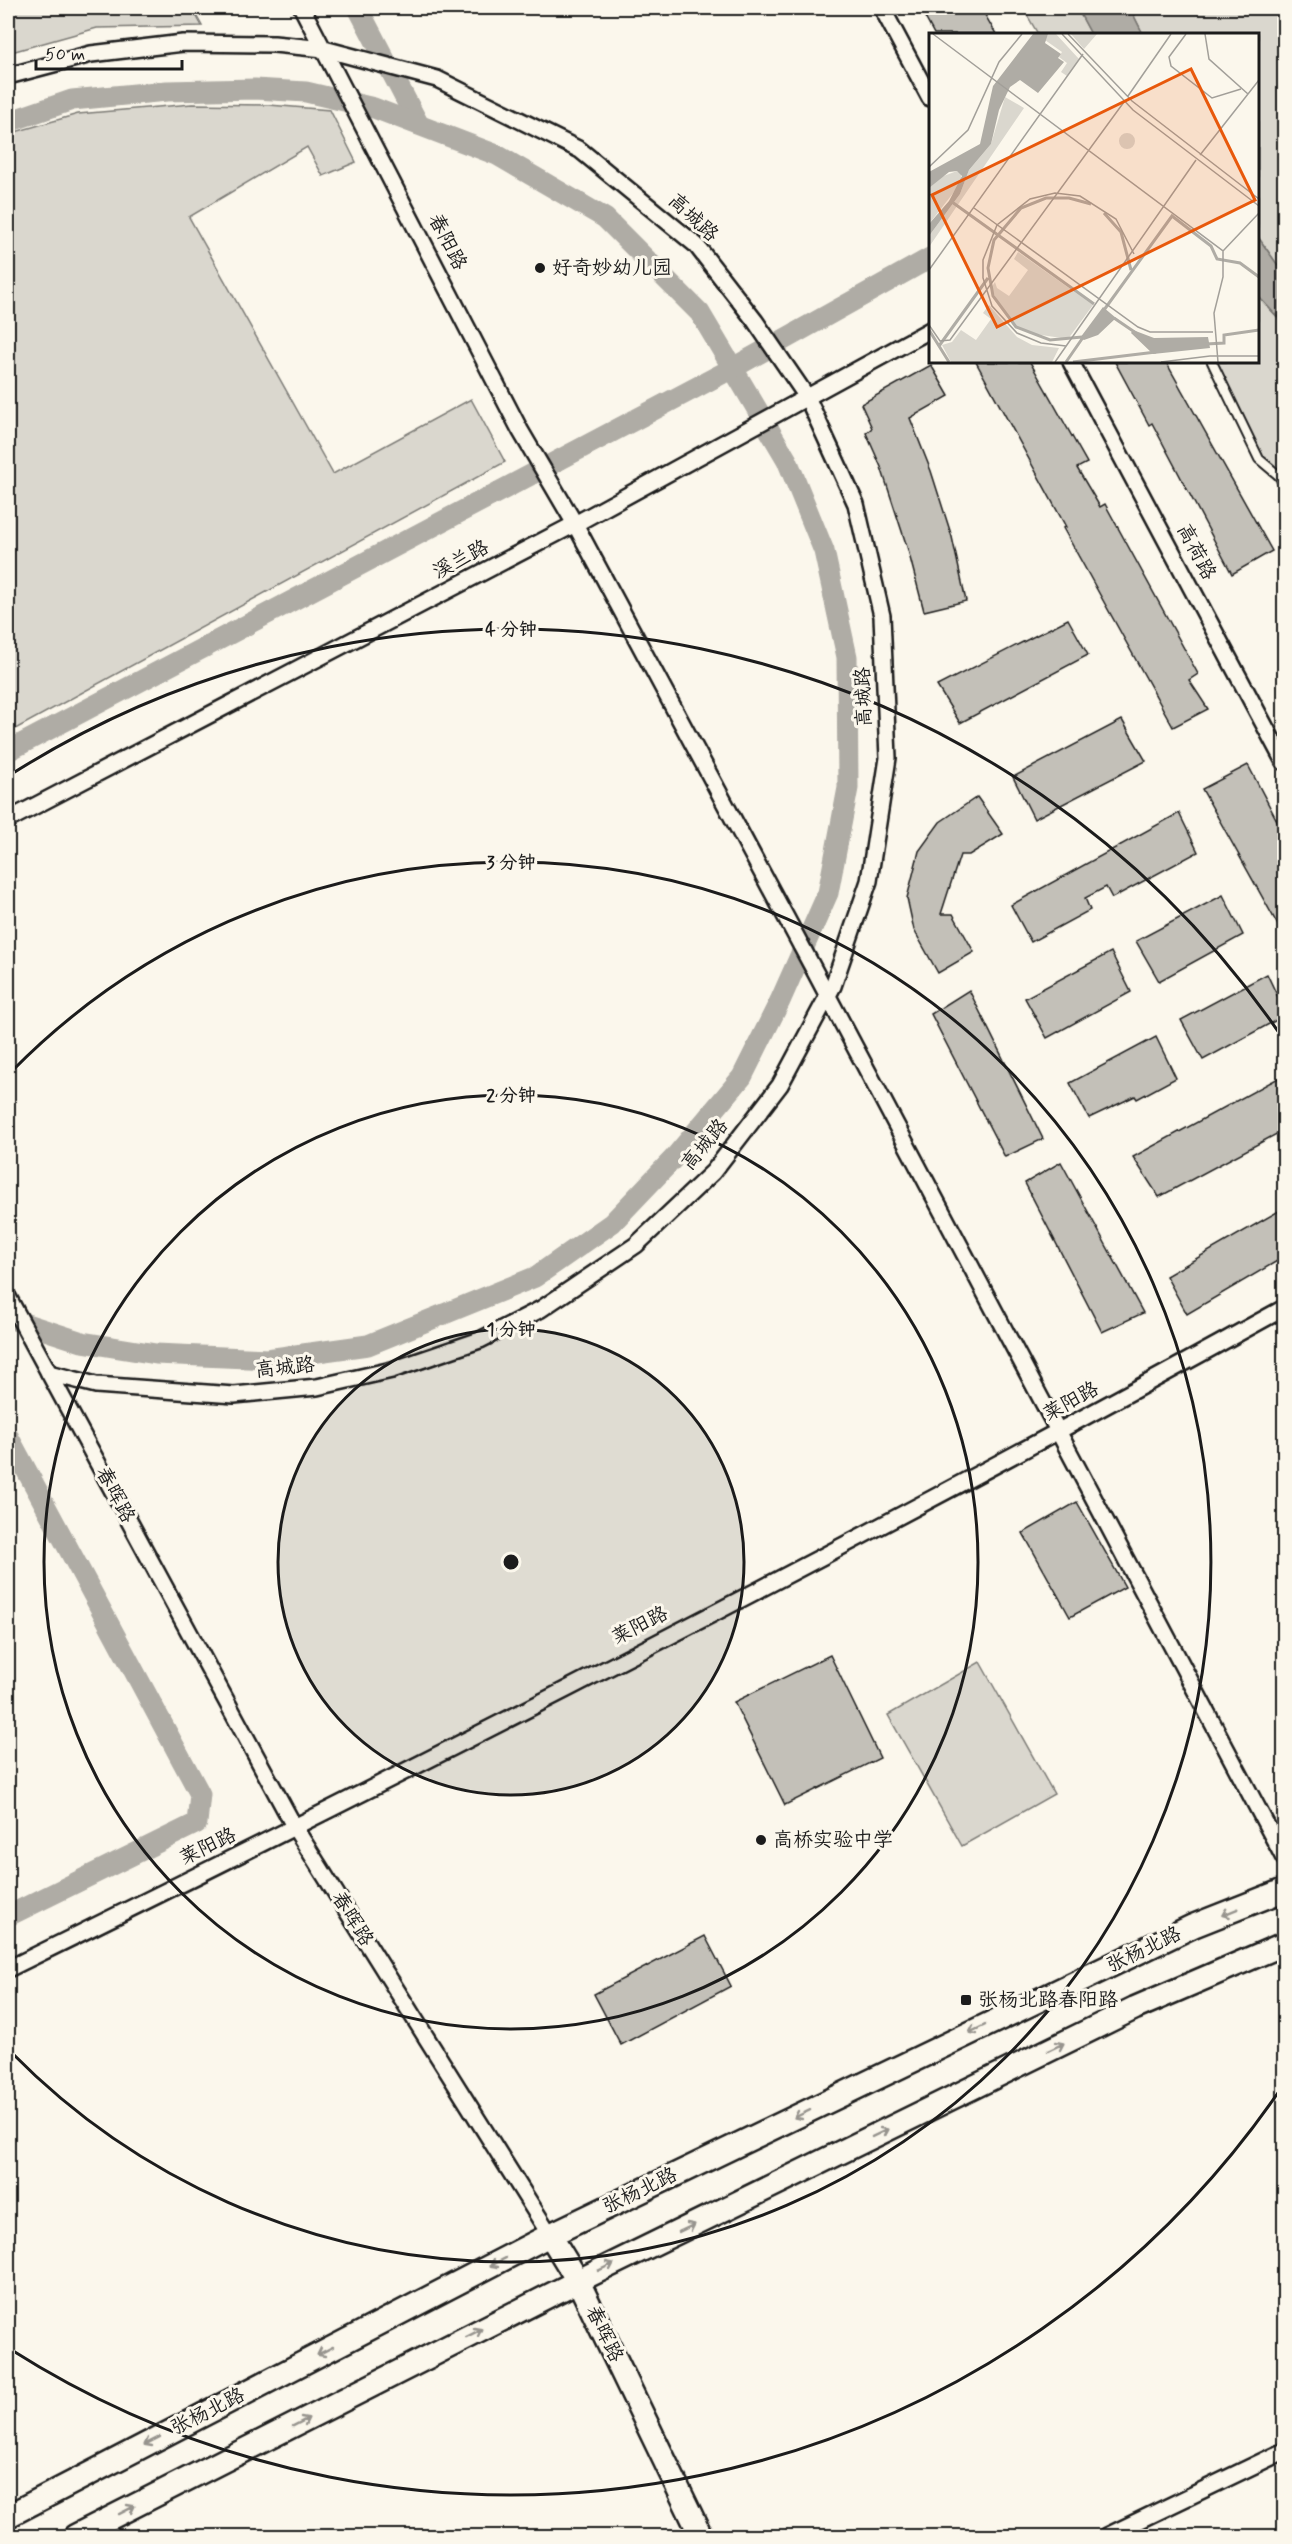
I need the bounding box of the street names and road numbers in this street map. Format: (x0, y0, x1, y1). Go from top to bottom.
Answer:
street label: 高城路 (662, 188, 725, 249)
street label: 春阳路 (421, 209, 473, 276)
street label: 高荷路 (1170, 519, 1222, 586)
street label: 溪兰路 (428, 534, 495, 586)
street label: 高城路 (849, 666, 879, 727)
street label: 高城路 (675, 1113, 735, 1177)
street label: 高城路 (254, 1351, 317, 1385)
street label: 莱阳路 (1038, 1375, 1105, 1428)
street label: 春晖路 (89, 1462, 141, 1529)
street label: 莱阳路 (607, 1600, 674, 1652)
street label: 莱阳路 (175, 1821, 242, 1872)
street label: 春晖路 (325, 1886, 380, 1952)
street label: 张杨北路 (1102, 1920, 1187, 1980)
street label: 张杨北路 (598, 2161, 683, 2221)
street label: 春晖路 (579, 2301, 630, 2368)
street label: 张杨北路 (166, 2381, 251, 2442)

